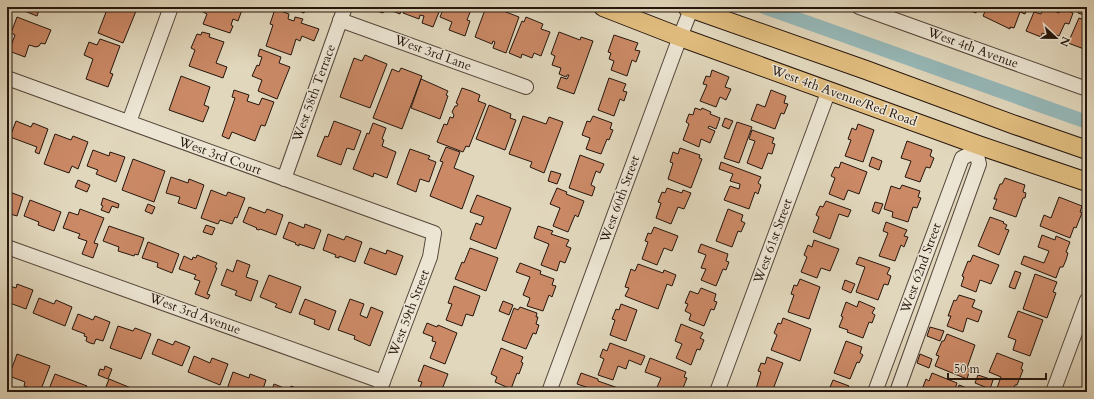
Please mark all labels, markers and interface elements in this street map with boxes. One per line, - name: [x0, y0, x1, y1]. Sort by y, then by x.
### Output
- north arrow: [1036, 18, 1076, 58]
- street label: West 4th Avenue: [924, 23, 1021, 73]
- street label: West 3rd Lane: [391, 30, 474, 75]
- text: N: [1056, 34, 1074, 49]
- street label: West 58th Terrace: [288, 42, 340, 145]
- street label: West 4th Avenue/Red Road: [768, 61, 919, 131]
- street label: West 3rd Court: [175, 132, 264, 179]
- street label: West 60th Street: [596, 153, 644, 246]
- street label: West 61st Street: [749, 196, 797, 287]
- street label: West 62nd Street: [896, 220, 946, 316]
- street label: West 59th Street: [384, 267, 434, 360]
- street label: West 3rd Avenue: [146, 289, 243, 339]
- scale bar: [948, 355, 1046, 381]
- text: 50 m: [954, 361, 981, 377]

